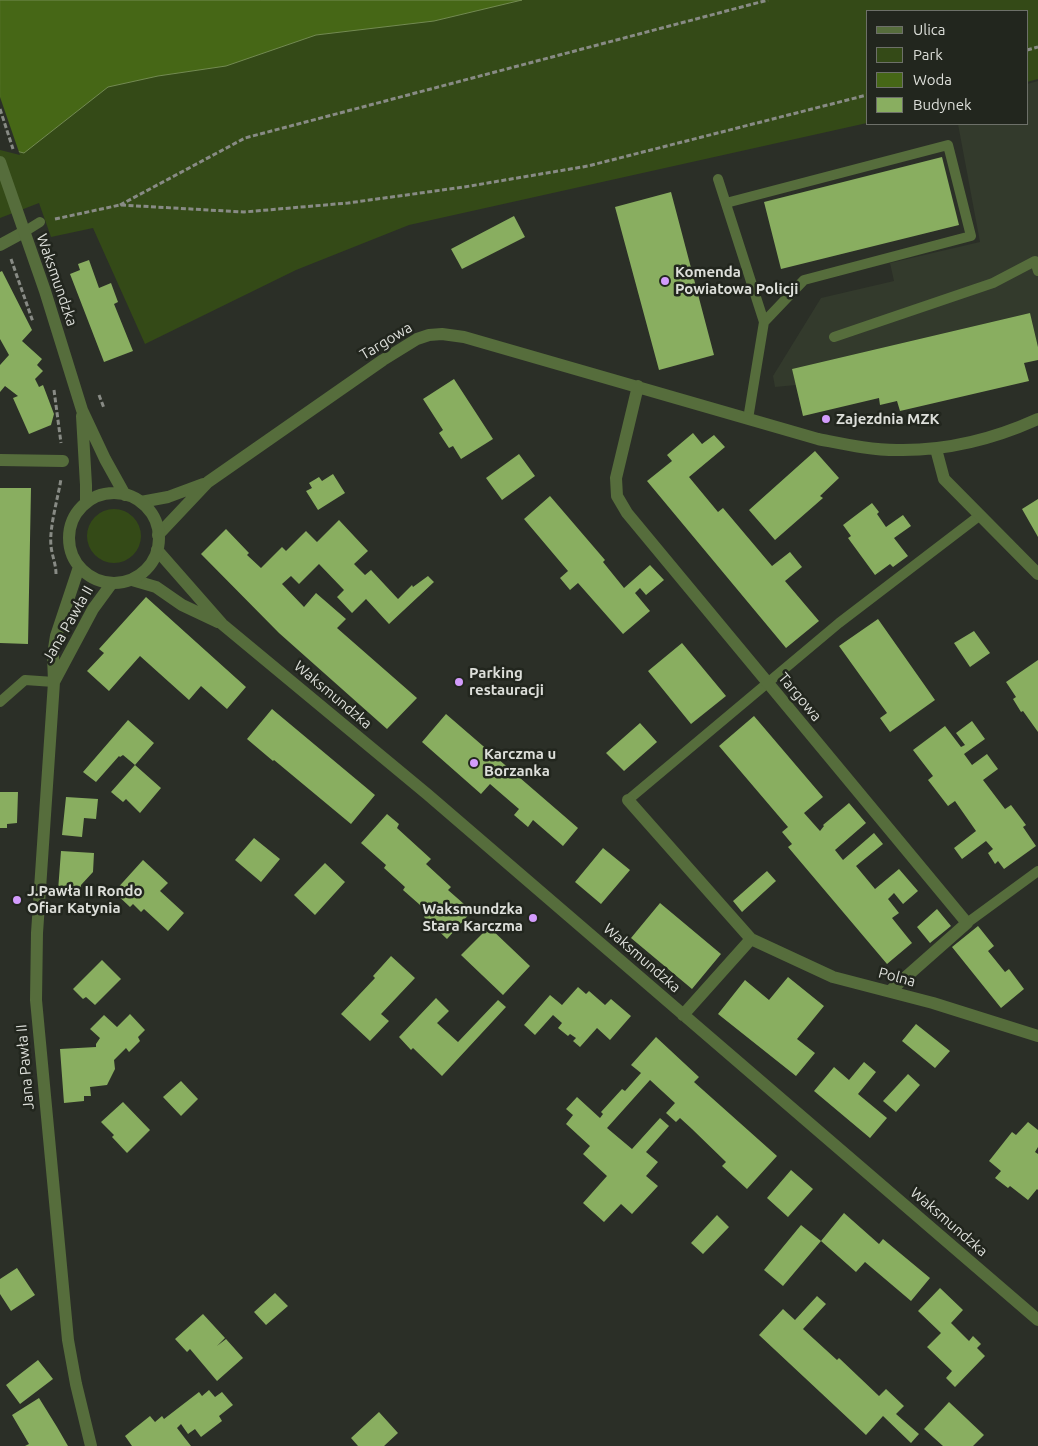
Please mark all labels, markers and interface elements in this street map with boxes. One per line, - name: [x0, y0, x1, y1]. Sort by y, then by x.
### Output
- legend: [866, 10, 1028, 125]
- text: Ulica: [913, 21, 945, 38]
- text: Park: [913, 46, 943, 63]
- text: Woda: [913, 71, 952, 88]
- text: Budynek: [913, 96, 972, 113]
- street label: Waksmundzka: [33, 232, 81, 328]
- place label: Komenda Powiatowa Policji: [675, 263, 798, 298]
- marker: Komenda Powiatowa Policji: [659, 275, 671, 287]
- street label: Targowa: [357, 318, 415, 364]
- place label: Zajezdnia MZK: [836, 410, 939, 428]
- marker: Zajezdnia MZK: [820, 413, 832, 425]
- street label: Jana Pawła II: [39, 582, 97, 666]
- street label: Waksmundzka: [290, 657, 376, 733]
- place label: Parking restauracji: [469, 664, 544, 699]
- street label: Targowa: [775, 669, 825, 725]
- marker: Parking restauracji: [453, 676, 465, 688]
- place label: Karczma u Borzanka: [484, 745, 556, 780]
- marker: Karczma u Borzanka: [468, 757, 480, 769]
- place label: J.Pawła II Rondo Ofiar Katynia: [27, 882, 142, 917]
- marker: J.Pawła II Rondo Ofiar Katynia: [11, 894, 23, 906]
- place label: Waksmundzka Stara Karczma: [422, 900, 523, 935]
- marker: Waksmundzka Stara Karczma: [527, 912, 539, 924]
- street label: Waksmundzka: [600, 920, 684, 996]
- street label: Polna: [876, 963, 918, 991]
- street label: Jana Pawła II: [12, 1023, 38, 1111]
- street label: Waksmundzka: [907, 1184, 991, 1260]

